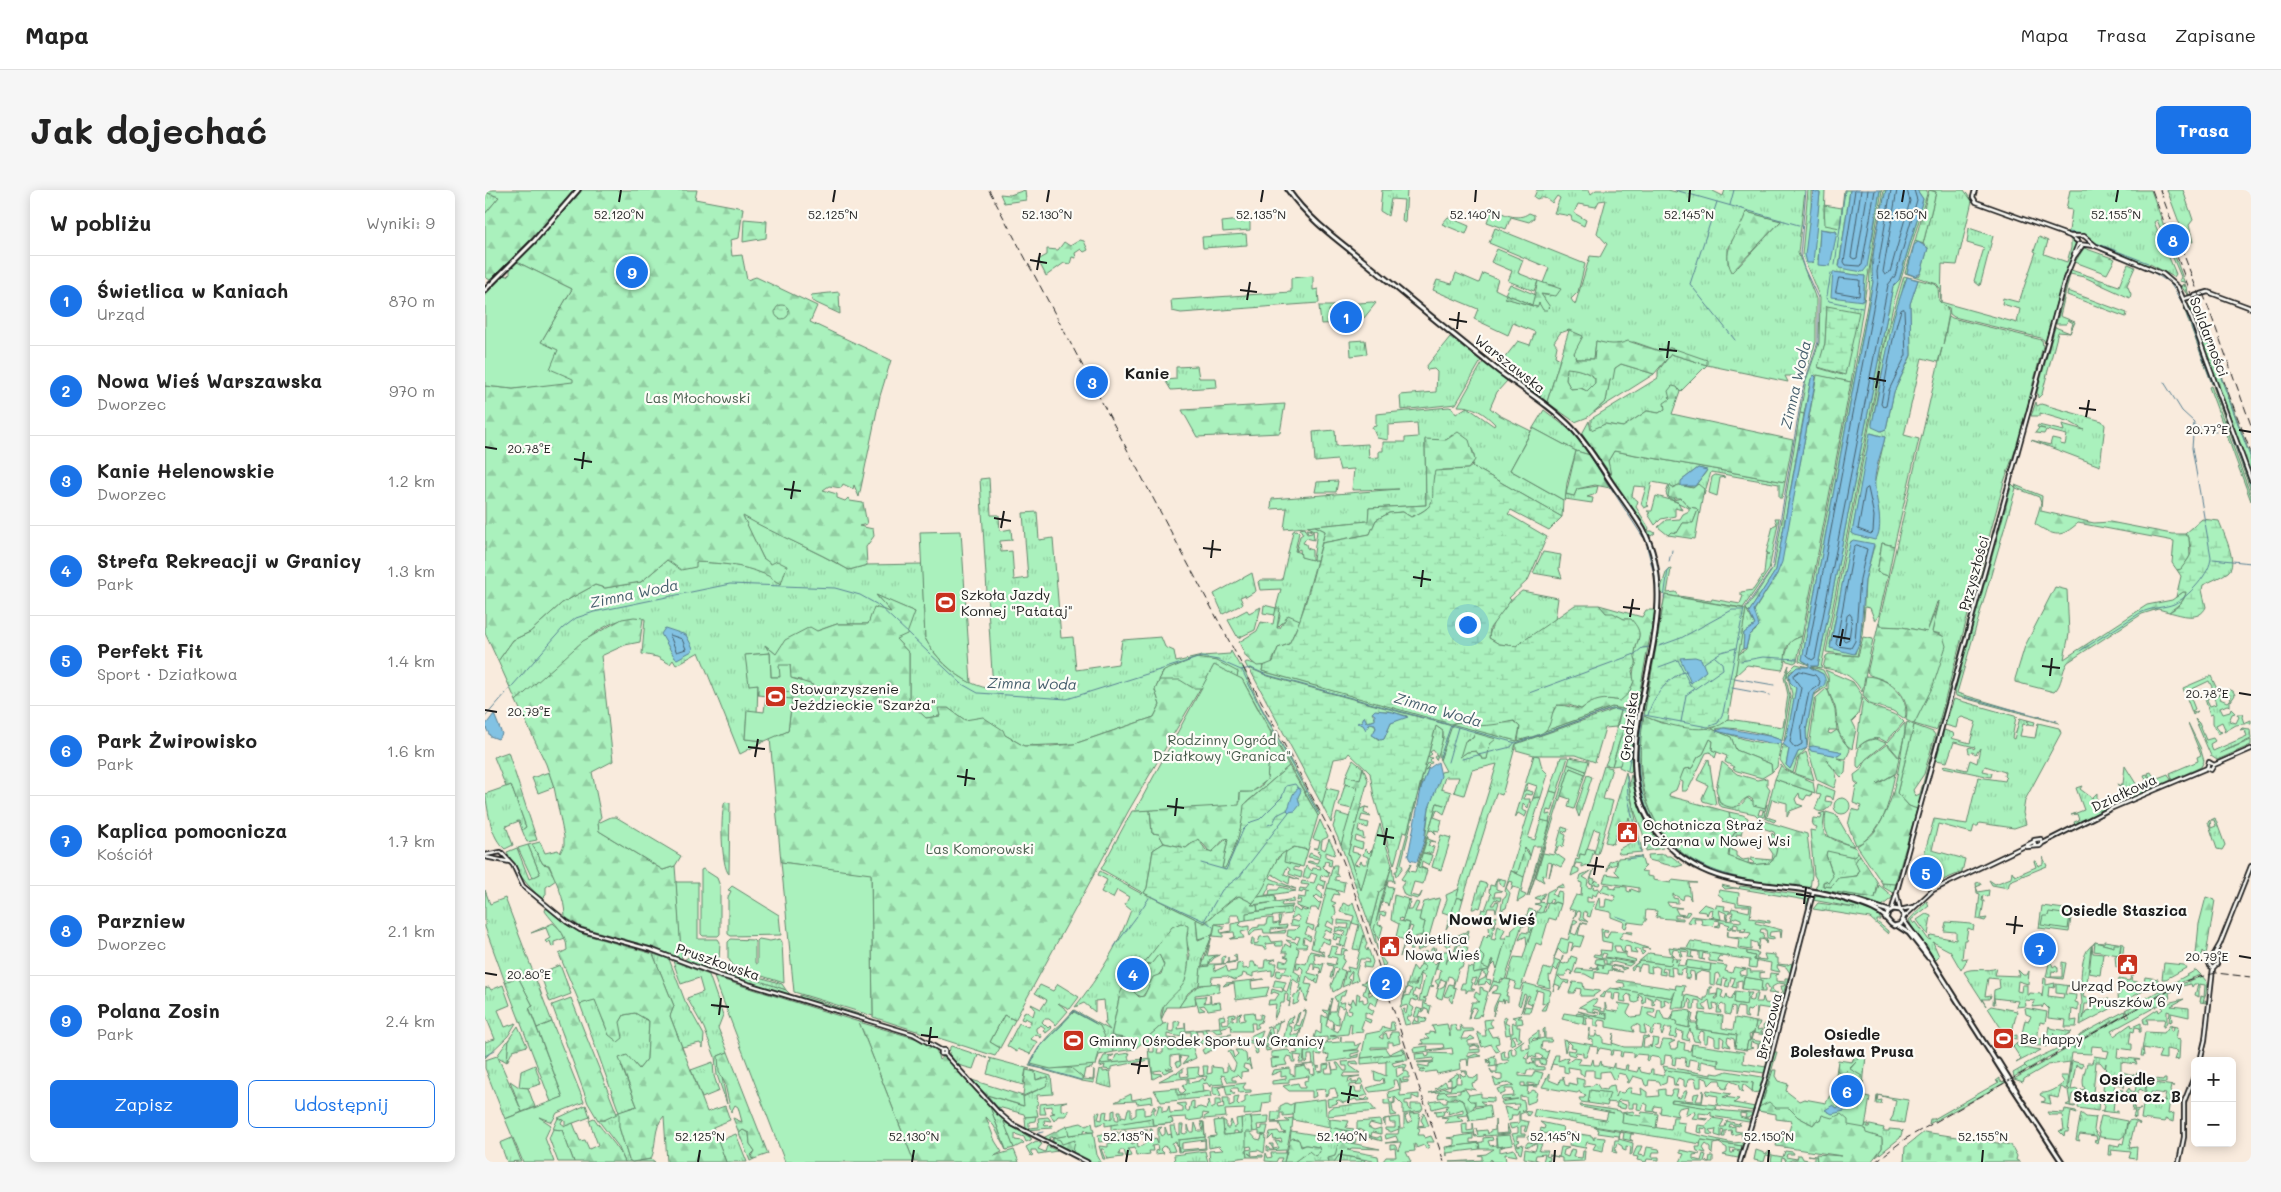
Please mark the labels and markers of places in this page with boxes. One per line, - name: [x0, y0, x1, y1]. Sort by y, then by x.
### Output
- pin: 8: [2157, 221, 2189, 259]
- pin: 9: [616, 253, 648, 291]
- pin: 1: [1330, 298, 1362, 336]
- pin: 3: [1076, 363, 1108, 401]
- place label: Szkoła Jazdy Konnej "Patataj": [961, 585, 1073, 620]
- sports icon: Szkoła Jazdy Konnej "Patataj": [933, 591, 957, 615]
- place label: Stowarzyszenie Jeździeckie "Szarża": [791, 679, 936, 714]
- sports icon: Stowarzyszenie Jeździeckie "Szarża": [763, 685, 787, 709]
- place label: Ochotnicza Straż Pożarna w Nowej Wsi: [1643, 815, 1790, 850]
- public building icon: Ochotnicza Straż Pożarna w Nowej Wsi: [1615, 821, 1639, 845]
- pin: 5: [1910, 854, 1942, 892]
- place label: Świetlica Nowa Wieś: [1405, 929, 1480, 964]
- pin: 7: [2024, 930, 2056, 968]
- public building icon: Świetlica Nowa Wieś: [1377, 935, 1401, 959]
- public building icon: Urząd Pocztowy Pruszków 6: [2115, 952, 2139, 976]
- pin: 4: [1117, 955, 1149, 993]
- pin: 2: [1370, 964, 1402, 1002]
- place label: Urząd Pocztowy Pruszków 6: [2071, 976, 2183, 1011]
- sports icon: Be happy: [1992, 1027, 2016, 1051]
- sports icon: Gminny Ośrodek Sportu w Granicy: [1061, 1029, 1085, 1053]
- place label: Be happy: [2020, 1029, 2083, 1048]
- place label: Gminny Ośrodek Sportu w Granicy: [1089, 1031, 1324, 1050]
- pin: 6: [1831, 1072, 1863, 1110]

